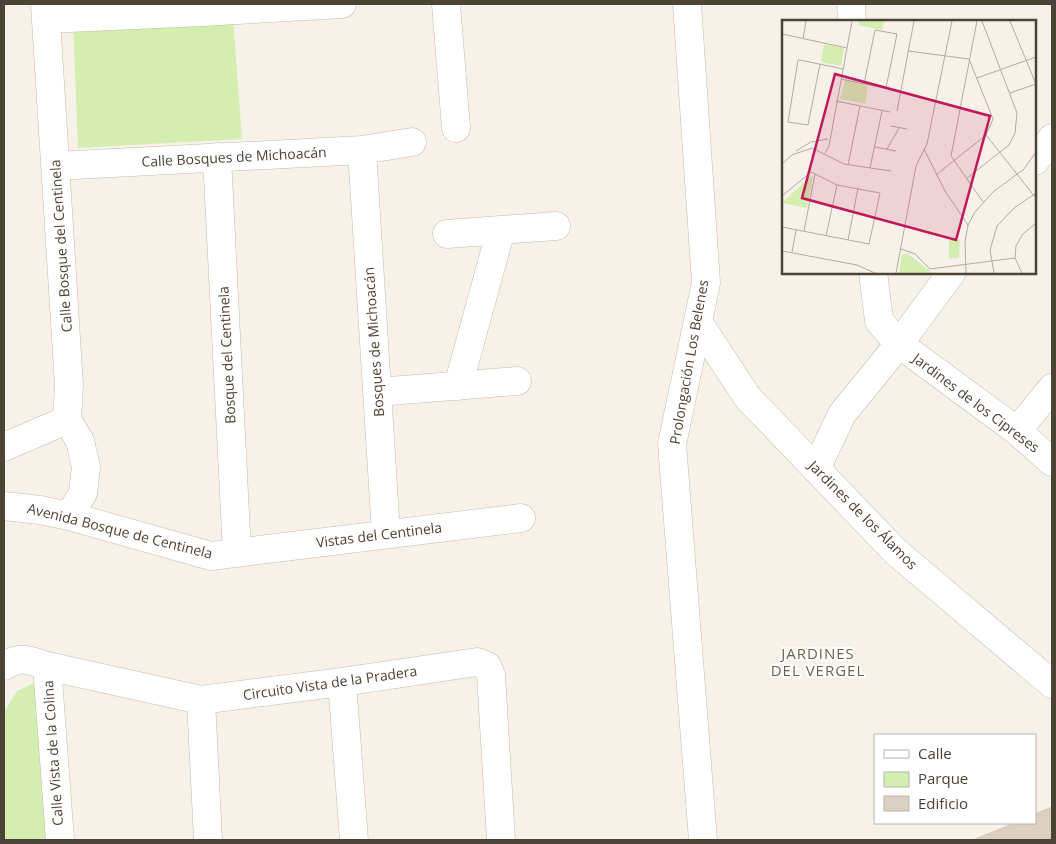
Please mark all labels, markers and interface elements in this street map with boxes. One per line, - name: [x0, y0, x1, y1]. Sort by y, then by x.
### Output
- inset map: [782, 20, 1036, 274]
- street label: Calle Bosques de Michoacán: [141, 142, 327, 171]
- street label: Calle Bosque del Centinela: [45, 159, 76, 333]
- street label: Bosques de Michoacán: [359, 266, 388, 418]
- street label: Prolongación Los Belenes: [665, 278, 712, 446]
- street label: Bosque del Centinela: [213, 286, 240, 424]
- street label: Jardines de los Cipreses: [907, 347, 1044, 457]
- street label: Jardines de los Álamos: [803, 455, 922, 573]
- street label: Avenida Bosque de Centinela: [26, 498, 215, 563]
- street label: Vistas del Centinela: [315, 517, 443, 552]
- district label: JARDINES DEL VERGEL: [771, 643, 865, 680]
- street label: Circuito Vista de la Pradera: [242, 661, 418, 704]
- street label: Calle Vista de la Colina: [38, 680, 67, 826]
- legend: [874, 734, 1036, 824]
- text: Calle: [918, 743, 952, 763]
- text: Parque: [918, 768, 968, 788]
- text: Edificio: [918, 793, 968, 813]

